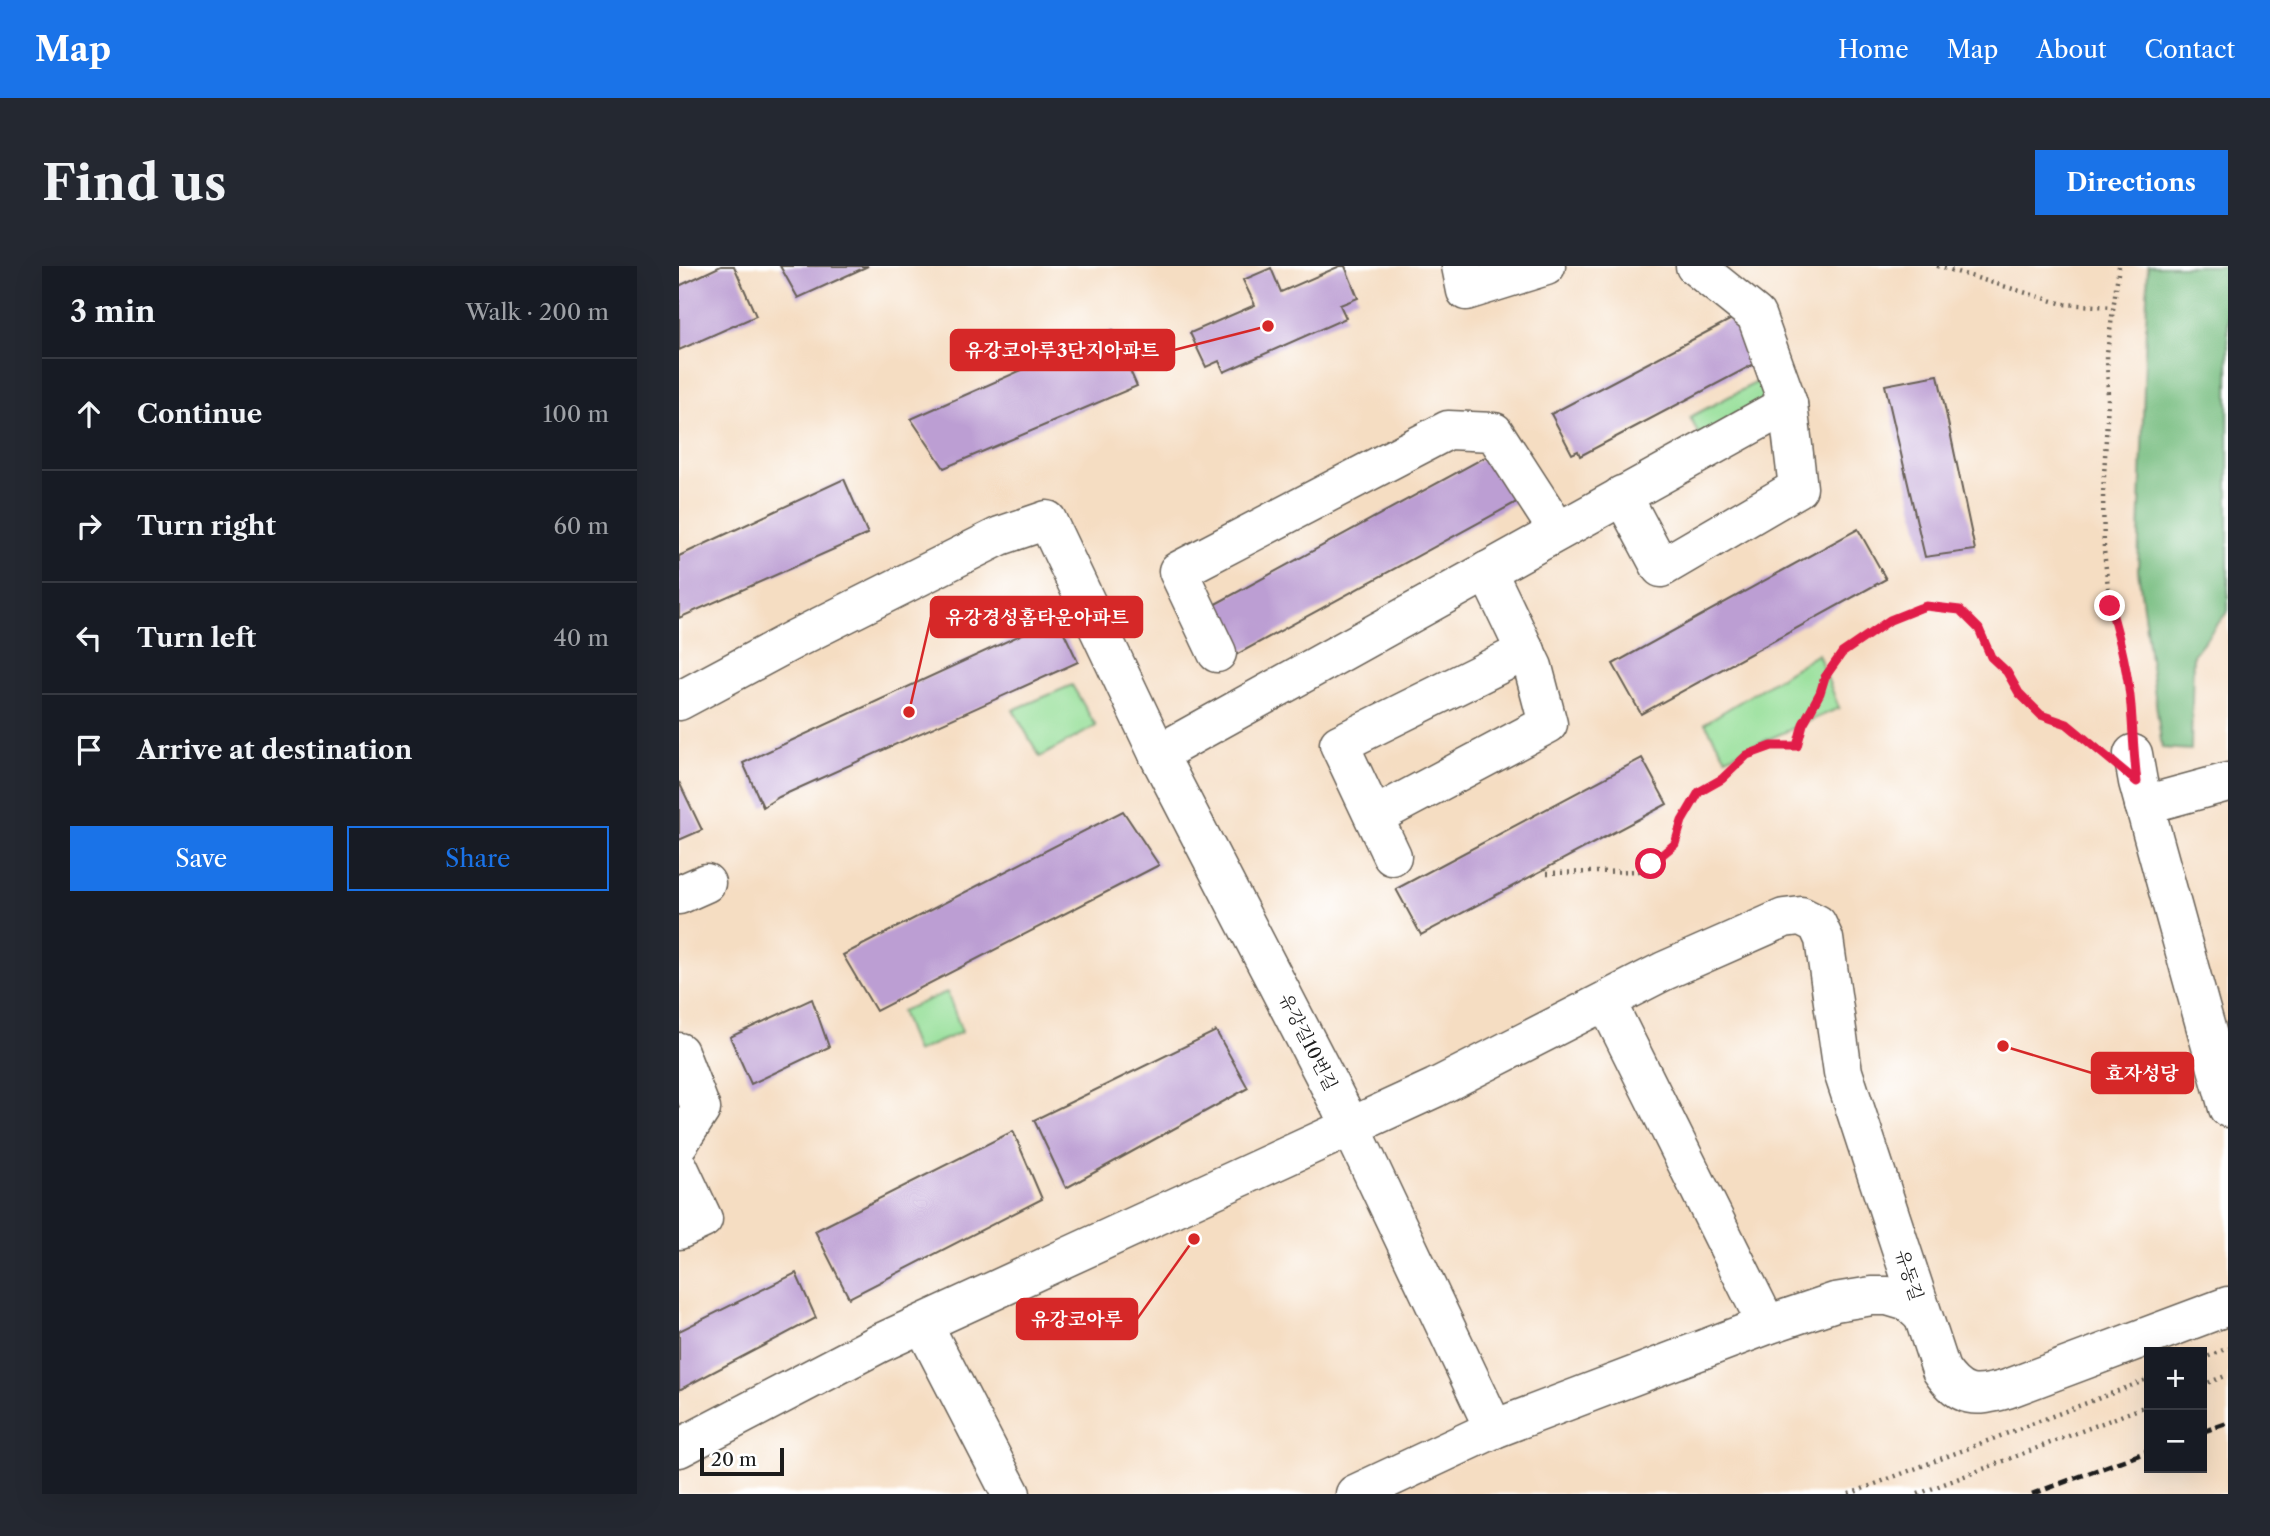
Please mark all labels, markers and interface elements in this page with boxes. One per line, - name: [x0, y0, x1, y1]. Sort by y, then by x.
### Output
- text: Map: [35, 29, 111, 70]
- text: Home: [1838, 35, 1909, 64]
- text: Map: [1947, 35, 1998, 64]
- text: About: [2036, 35, 2107, 64]
- text: Contact: [2145, 35, 2235, 64]
- button: Directions: [2035, 150, 2228, 215]
- text: Find us: [42, 152, 226, 213]
- text: 3 min: [70, 293, 156, 330]
- text: Walk · 200 m: [465, 298, 609, 326]
- callout: 유강코아루3단지아파트: [951, 330, 1174, 370]
- text: 유강코아루3단지아파트: [965, 339, 1160, 362]
- icon: ahead: [70, 395, 108, 433]
- text: Continue: [137, 398, 262, 430]
- text: 100 m: [543, 400, 609, 428]
- icon: right: [70, 507, 108, 545]
- text: Turn right: [137, 510, 276, 542]
- text: 60 m: [553, 512, 609, 540]
- route end: [2094, 590, 2125, 621]
- callout: 유강경성홈타운아파트: [931, 597, 1142, 637]
- text: 유강경성홈타운아파트: [945, 606, 1129, 629]
- icon: left: [70, 619, 108, 657]
- text: Turn left: [137, 622, 256, 654]
- text: 40 m: [554, 624, 609, 652]
- icon: arrive: [70, 731, 108, 769]
- text: Arrive at destination: [137, 734, 412, 766]
- button: Save: [70, 826, 333, 891]
- button: Share: [347, 826, 609, 891]
- route start: [1635, 848, 1666, 879]
- street label: 유강길10번길: [1274, 990, 1342, 1094]
- callout: 효자성당: [2092, 1053, 2193, 1093]
- text: 효자성당: [2105, 1062, 2179, 1085]
- street label: 유동길: [1890, 1247, 1928, 1303]
- callout: 유강코아루: [1017, 1299, 1137, 1339]
- text: 유강코아루: [1031, 1308, 1123, 1331]
- map controls: [2144, 1347, 2207, 1473]
- button: +: [2144, 1347, 2207, 1410]
- button: −: [2144, 1410, 2207, 1473]
- scale bar: [700, 1445, 784, 1477]
- text: 20 m: [711, 1448, 757, 1471]

